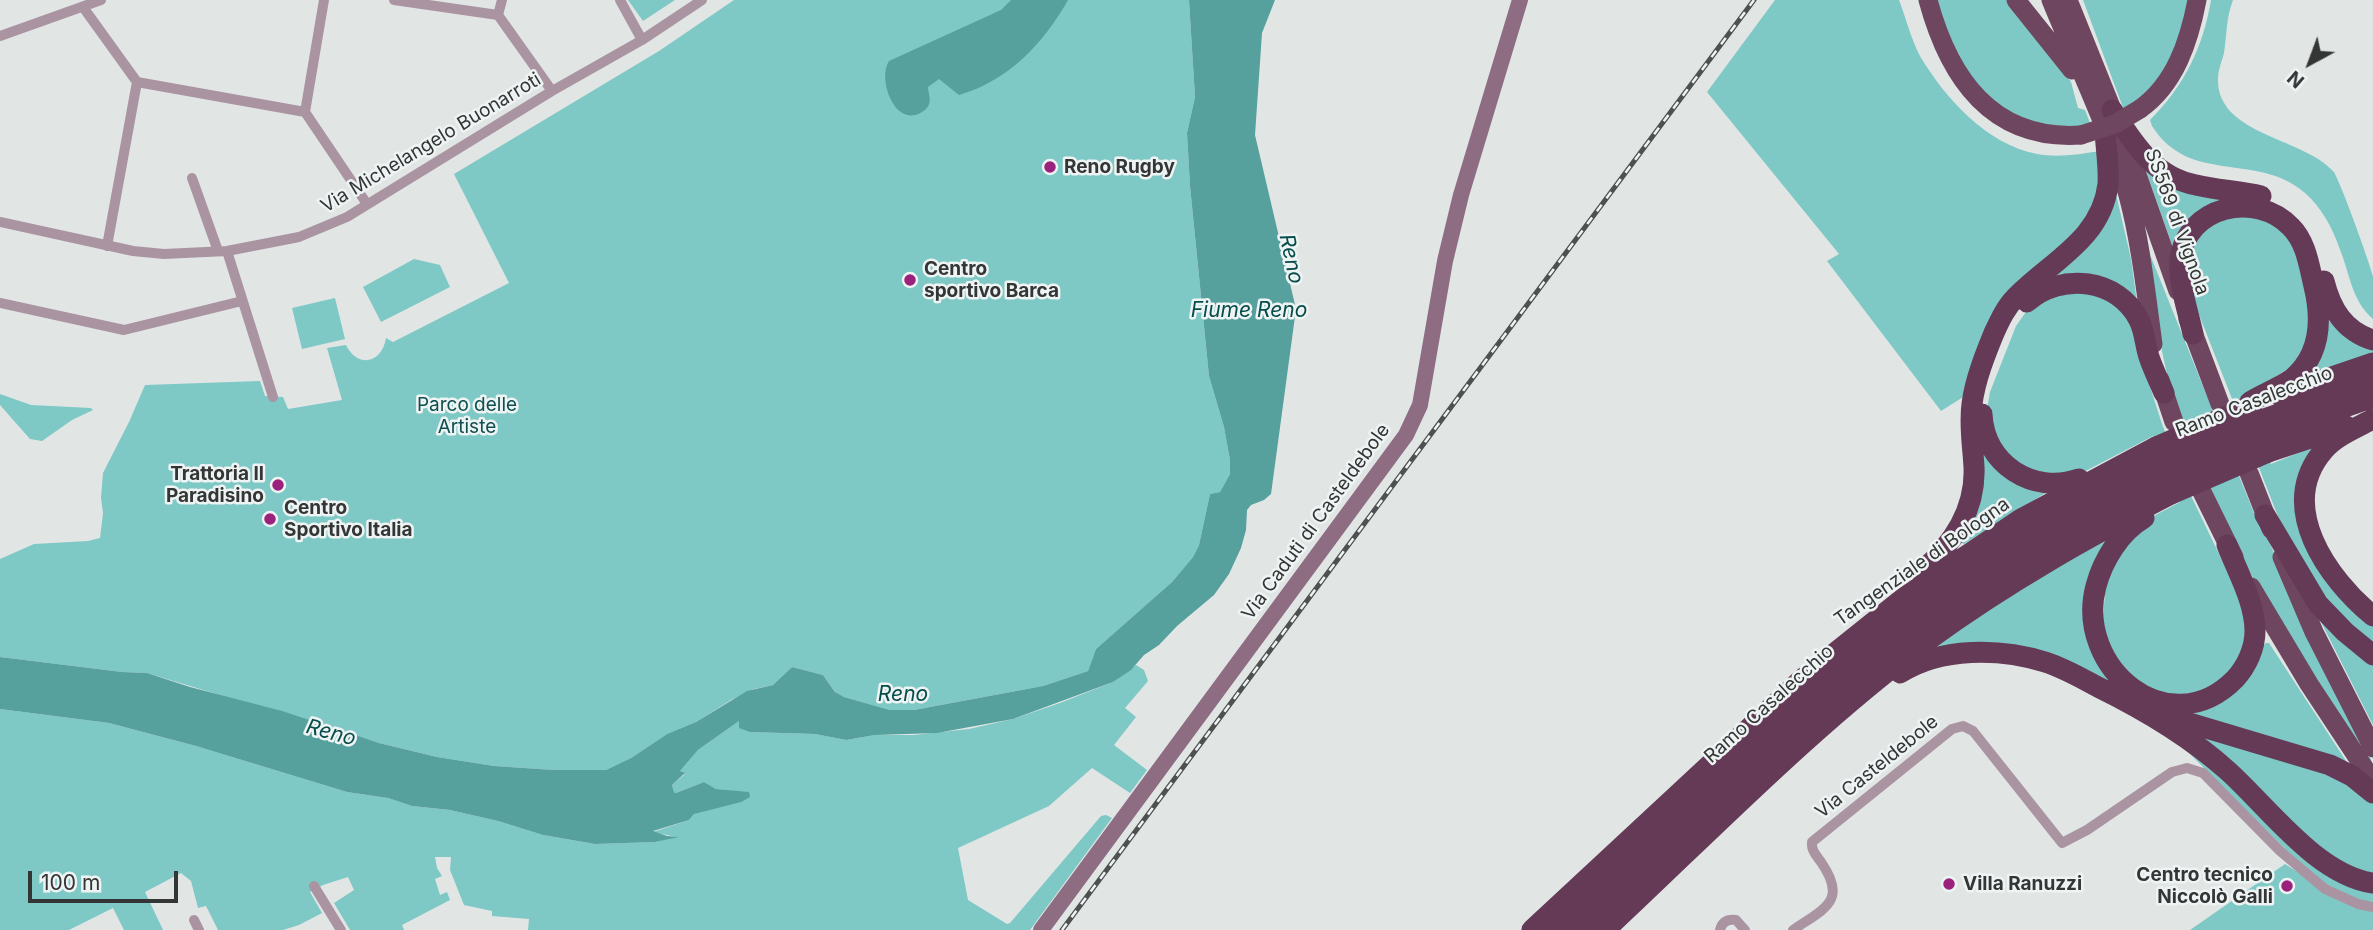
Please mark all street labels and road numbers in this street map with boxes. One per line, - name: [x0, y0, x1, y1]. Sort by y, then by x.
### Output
- street label: Via Michelangelo Buonarroti: [317, 68, 545, 218]
- street label: SS569 di Vignola: [2140, 146, 2214, 298]
- street label: Ramo Casalecchio: [2172, 362, 2336, 442]
- street label: Via Caduti di Casteldebole: [1237, 420, 1395, 624]
- street label: Tangenziale di Bologna: [1830, 493, 2014, 631]
- street label: Ramo Casalecchio: [1700, 640, 1838, 768]
- street label: Via Casteldebole: [1811, 710, 1943, 824]

